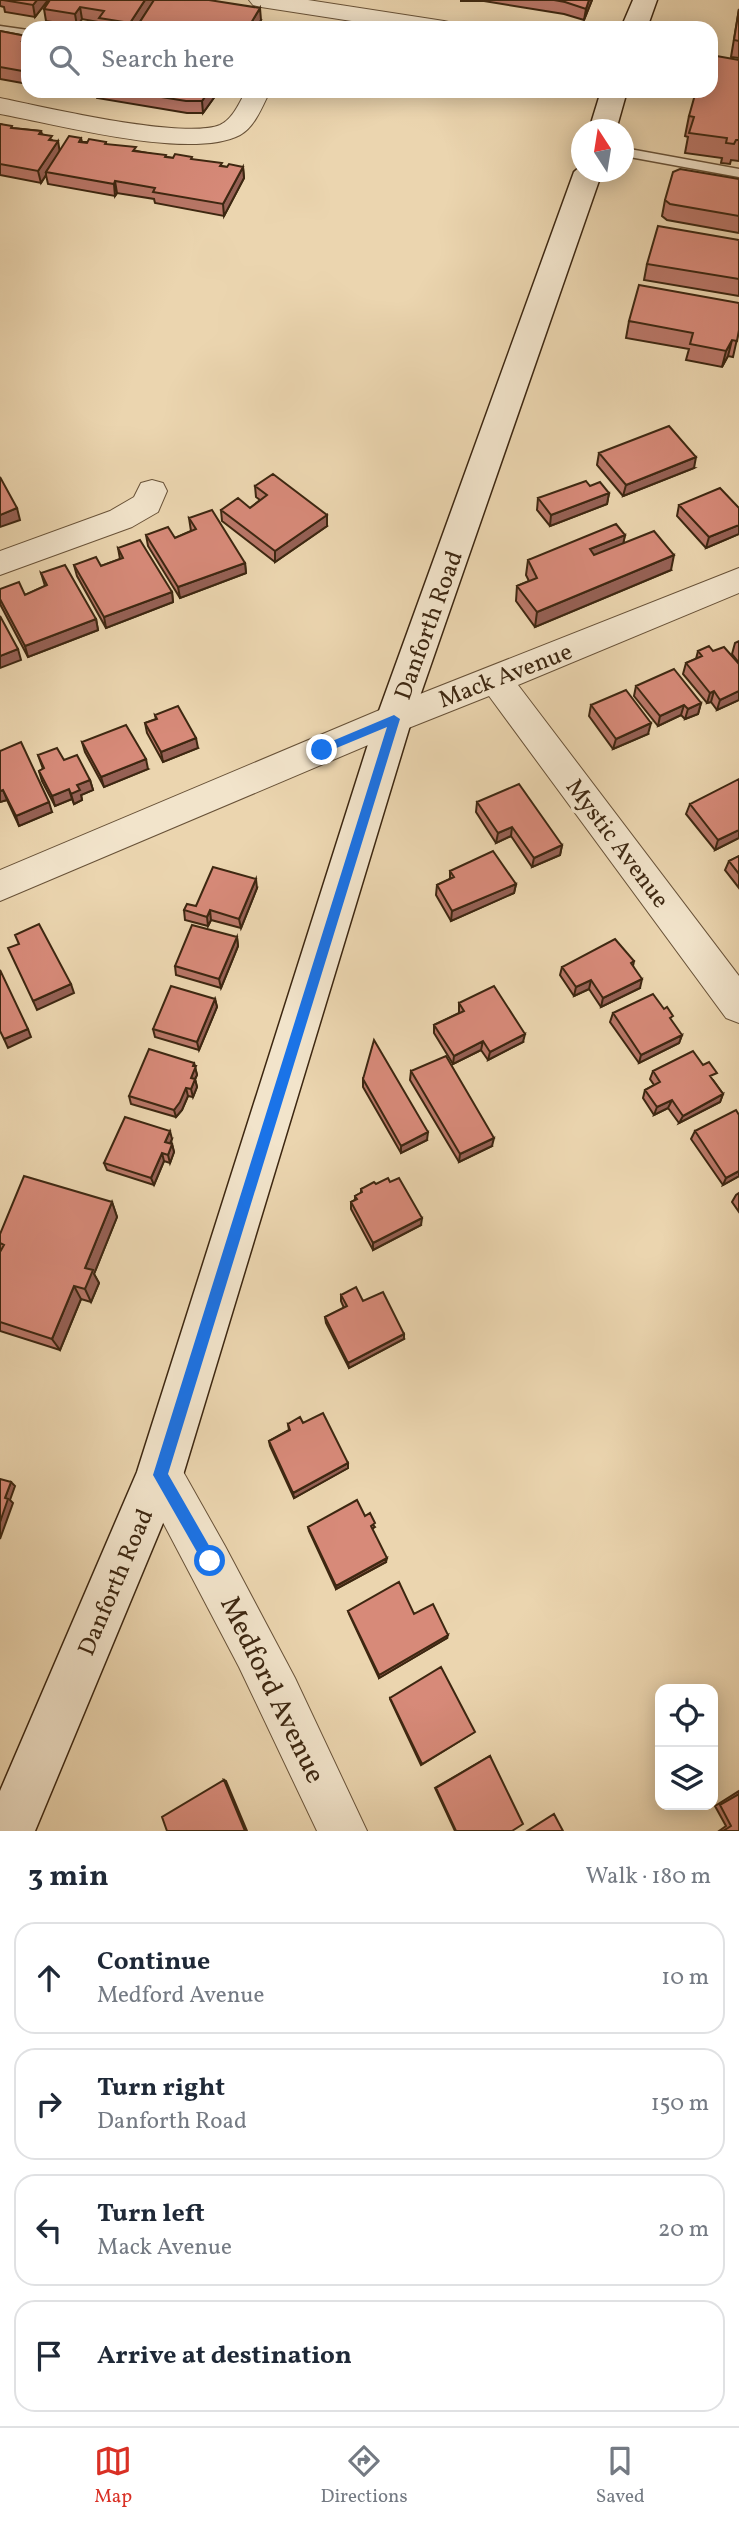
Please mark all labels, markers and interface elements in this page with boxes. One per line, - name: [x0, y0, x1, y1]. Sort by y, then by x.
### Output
- search box: [21, 21, 718, 98]
- icon: search: [45, 41, 83, 79]
- text: Search here: [101, 42, 234, 78]
- north arrow: [571, 119, 634, 182]
- street label: Danforth Road: [387, 546, 473, 705]
- street label: Mack Avenue: [434, 636, 578, 718]
- route end: [306, 734, 337, 765]
- street label: Mystic Avenue: [556, 772, 676, 916]
- street label: Danforth Road: [71, 1504, 163, 1661]
- route start: [194, 1545, 225, 1576]
- street label: Medford Avenue: [210, 1590, 334, 1790]
- map controls: [655, 1684, 718, 1810]
- button: locate: [655, 1684, 718, 1747]
- button: layers: [655, 1747, 718, 1810]
- text: 3 min: [28, 1856, 109, 1898]
- text: Walk · 180 m: [586, 1861, 711, 1893]
- text: Continue: [97, 1944, 210, 1980]
- icon: ahead: [30, 1959, 68, 1997]
- text: 10 m: [661, 1962, 709, 1994]
- text: Medford Avenue: [97, 1980, 264, 2012]
- text: Turn right: [97, 2070, 225, 2106]
- icon: right: [30, 2085, 68, 2123]
- text: 150 m: [651, 2088, 709, 2120]
- text: Danforth Road: [97, 2106, 247, 2138]
- text: Turn left: [97, 2196, 205, 2232]
- icon: left: [30, 2211, 68, 2249]
- text: 20 m: [658, 2214, 709, 2246]
- text: Mack Avenue: [97, 2232, 232, 2264]
- icon: arrive: [30, 2337, 68, 2375]
- text: Arrive at destination: [97, 2338, 352, 2374]
- tab: Map: [94, 2442, 132, 2510]
- tab: Directions: [321, 2442, 408, 2510]
- tab: Saved: [596, 2442, 645, 2510]

